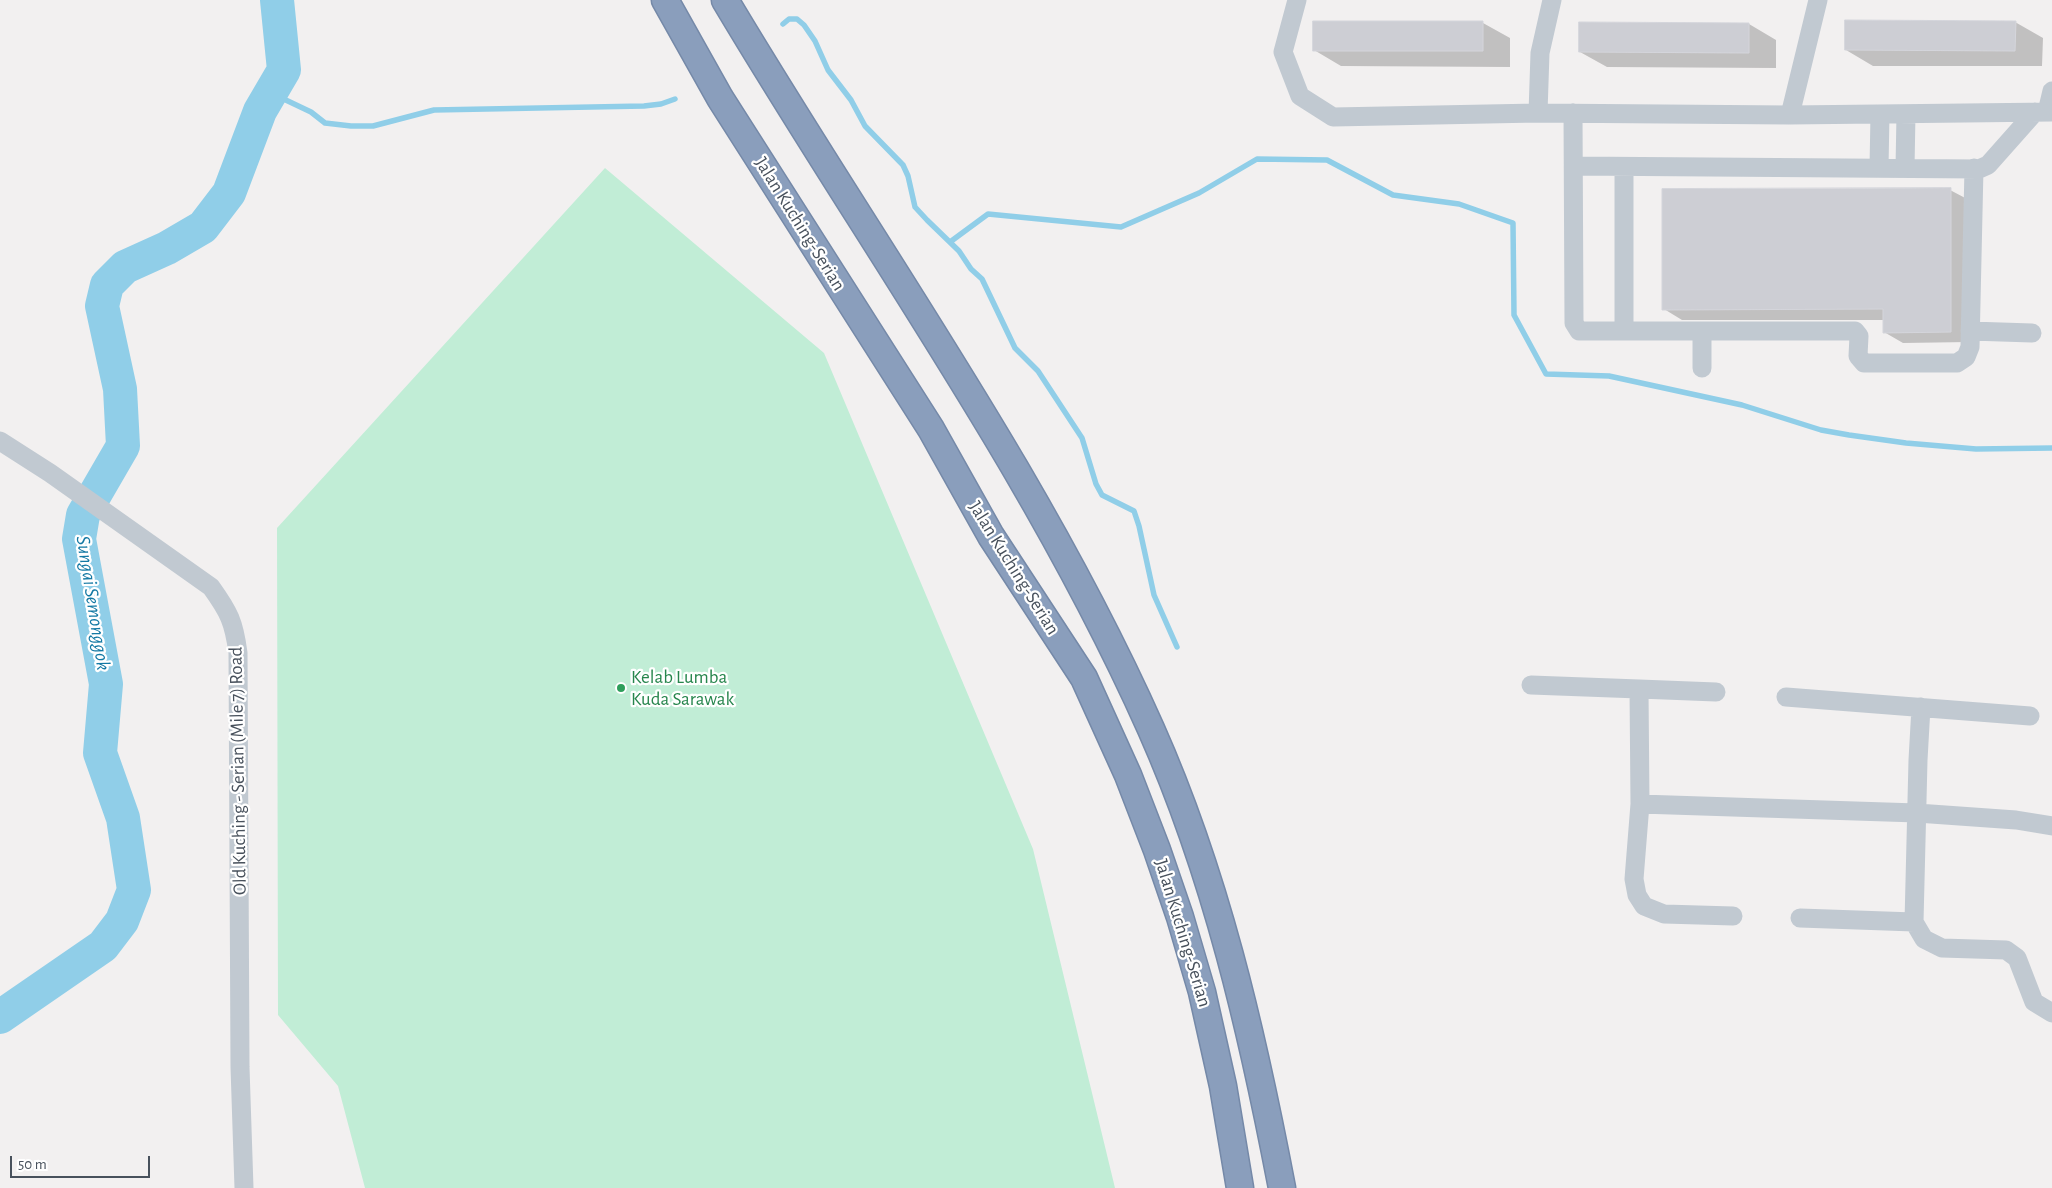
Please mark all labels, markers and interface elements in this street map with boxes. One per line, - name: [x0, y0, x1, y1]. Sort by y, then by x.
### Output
- street label: Jalan Kuching-Serian: [750, 153, 850, 295]
- street label: Jalan Kuching-Serian: [964, 497, 1064, 639]
- water label: Sungai Semonggok: [71, 534, 115, 672]
- street label: Old Kuching - Serian (Mile 7) Road: [224, 647, 252, 895]
- place label: Kelab Lumba Kuda Sarawak: [631, 666, 734, 710]
- marker: Kelab Lumba Kuda Sarawak: [615, 682, 627, 694]
- street label: Jalan Kuching-Serian: [1150, 856, 1216, 1010]
- scale bar: [12, 1146, 152, 1178]
- text: 50 m: [18, 1157, 47, 1172]

